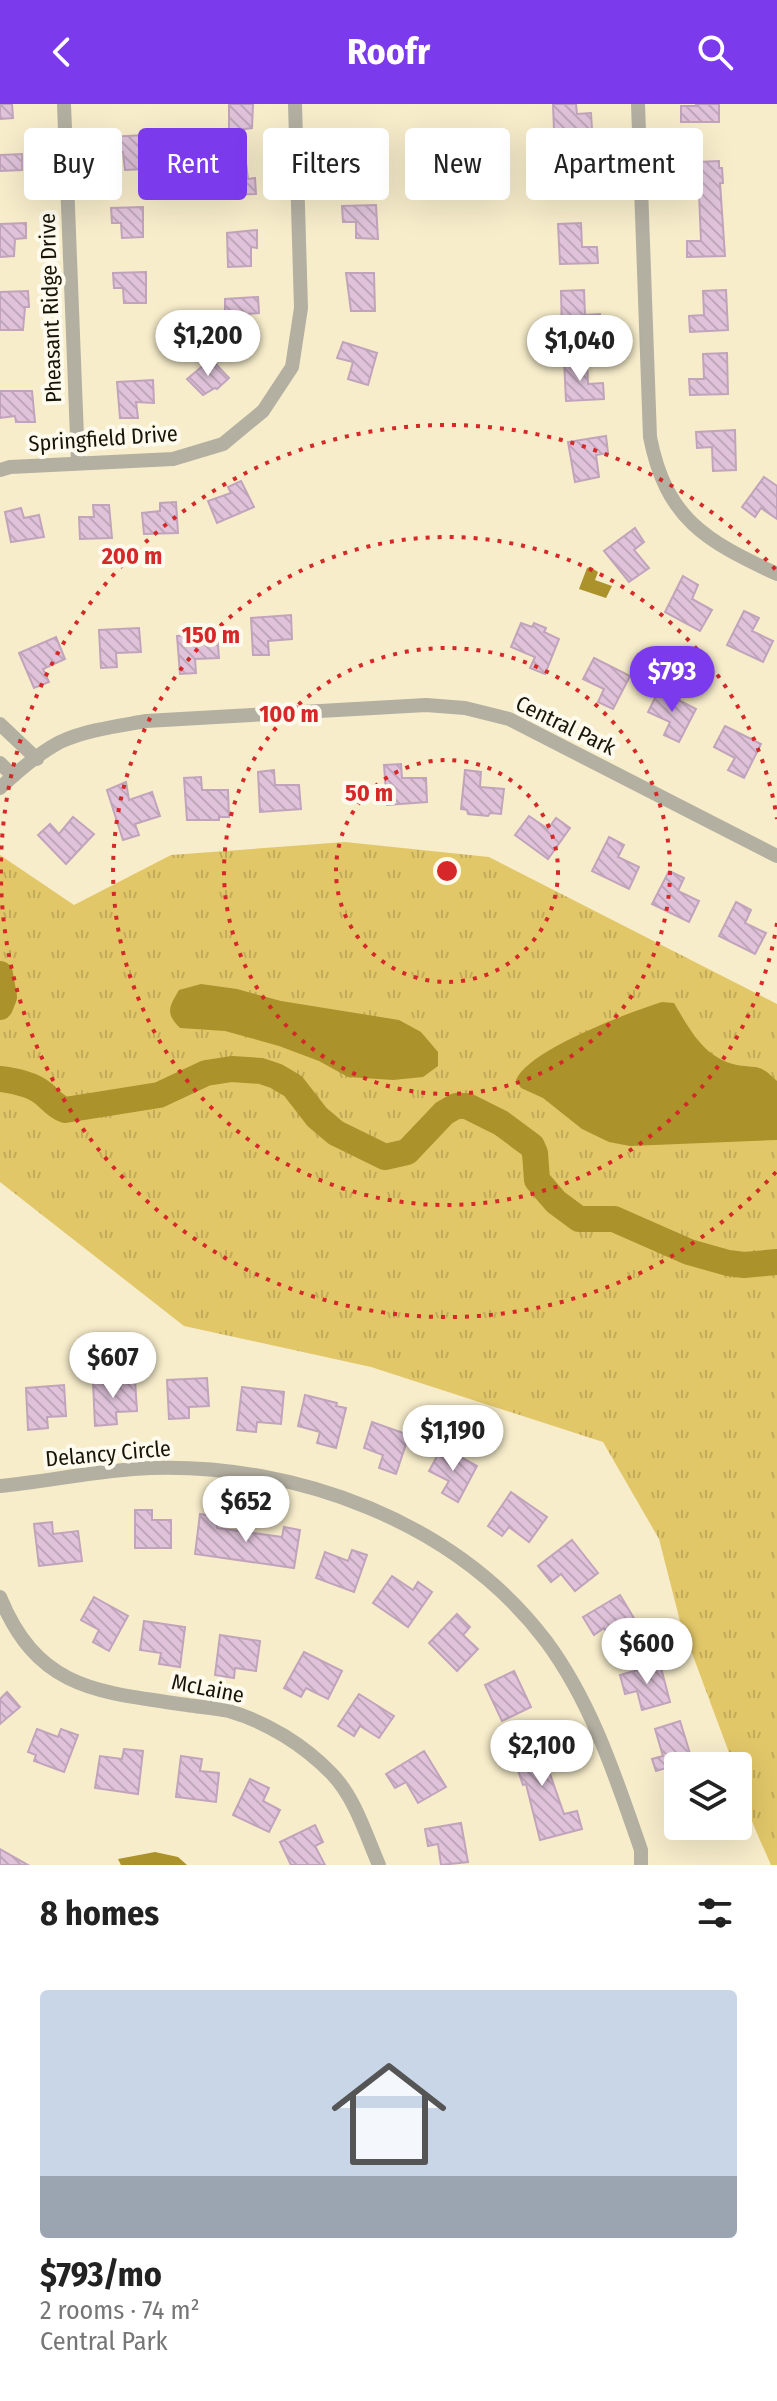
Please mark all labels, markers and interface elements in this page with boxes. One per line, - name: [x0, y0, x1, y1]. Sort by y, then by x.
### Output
- icon: back: [40, 30, 84, 74]
- text: Roofr: [347, 30, 430, 74]
- icon: search: [693, 30, 737, 74]
- chip: Buy: [24, 128, 122, 200]
- chip: Rent: [138, 128, 247, 200]
- chip: Filters: [263, 128, 389, 200]
- chip: New: [405, 128, 510, 200]
- chip: Apartment: [526, 128, 703, 200]
- street label: Pheasant Ridge Drive: [34, 213, 67, 403]
- pin: $1,200: [143, 310, 273, 378]
- pin: $1,040: [515, 315, 645, 383]
- text: $1,200: [173, 320, 243, 351]
- text: $1,040: [545, 325, 615, 356]
- street label: Springfield Drive: [28, 420, 178, 457]
- text: 200 m: [101, 542, 162, 570]
- text: 150 m: [182, 621, 240, 649]
- pin: $793: [625, 646, 719, 714]
- text: $793: [648, 656, 696, 687]
- street label: Central Park: [511, 690, 621, 762]
- text: 100 m: [259, 700, 319, 728]
- text: 50 m: [345, 779, 393, 807]
- centre of rings: [433, 857, 461, 885]
- pin: $607: [66, 1332, 160, 1400]
- text: $607: [87, 1342, 139, 1373]
- pin: $1,190: [388, 1405, 518, 1473]
- text: $1,190: [421, 1415, 485, 1446]
- street label: Delancy Circle: [44, 1435, 172, 1472]
- pin: $652: [199, 1476, 293, 1544]
- text: $652: [221, 1486, 271, 1517]
- pin: $600: [600, 1618, 694, 1686]
- text: $600: [620, 1628, 674, 1659]
- street label: McLaine: [169, 1668, 247, 1709]
- pin: $2,100: [477, 1720, 607, 1788]
- text: $2,100: [508, 1730, 576, 1761]
- map controls: [664, 1752, 752, 1840]
- button: layers: [664, 1752, 752, 1840]
- icon: filters: [693, 1891, 737, 1935]
- text: 8 homes: [40, 1893, 159, 1934]
- icon: home: [317, 2042, 461, 2186]
- text: $793/mo: [40, 2254, 162, 2295]
- text: 2 rooms · 74 m²: [40, 2295, 200, 2326]
- text: Central Park: [40, 2326, 168, 2357]

